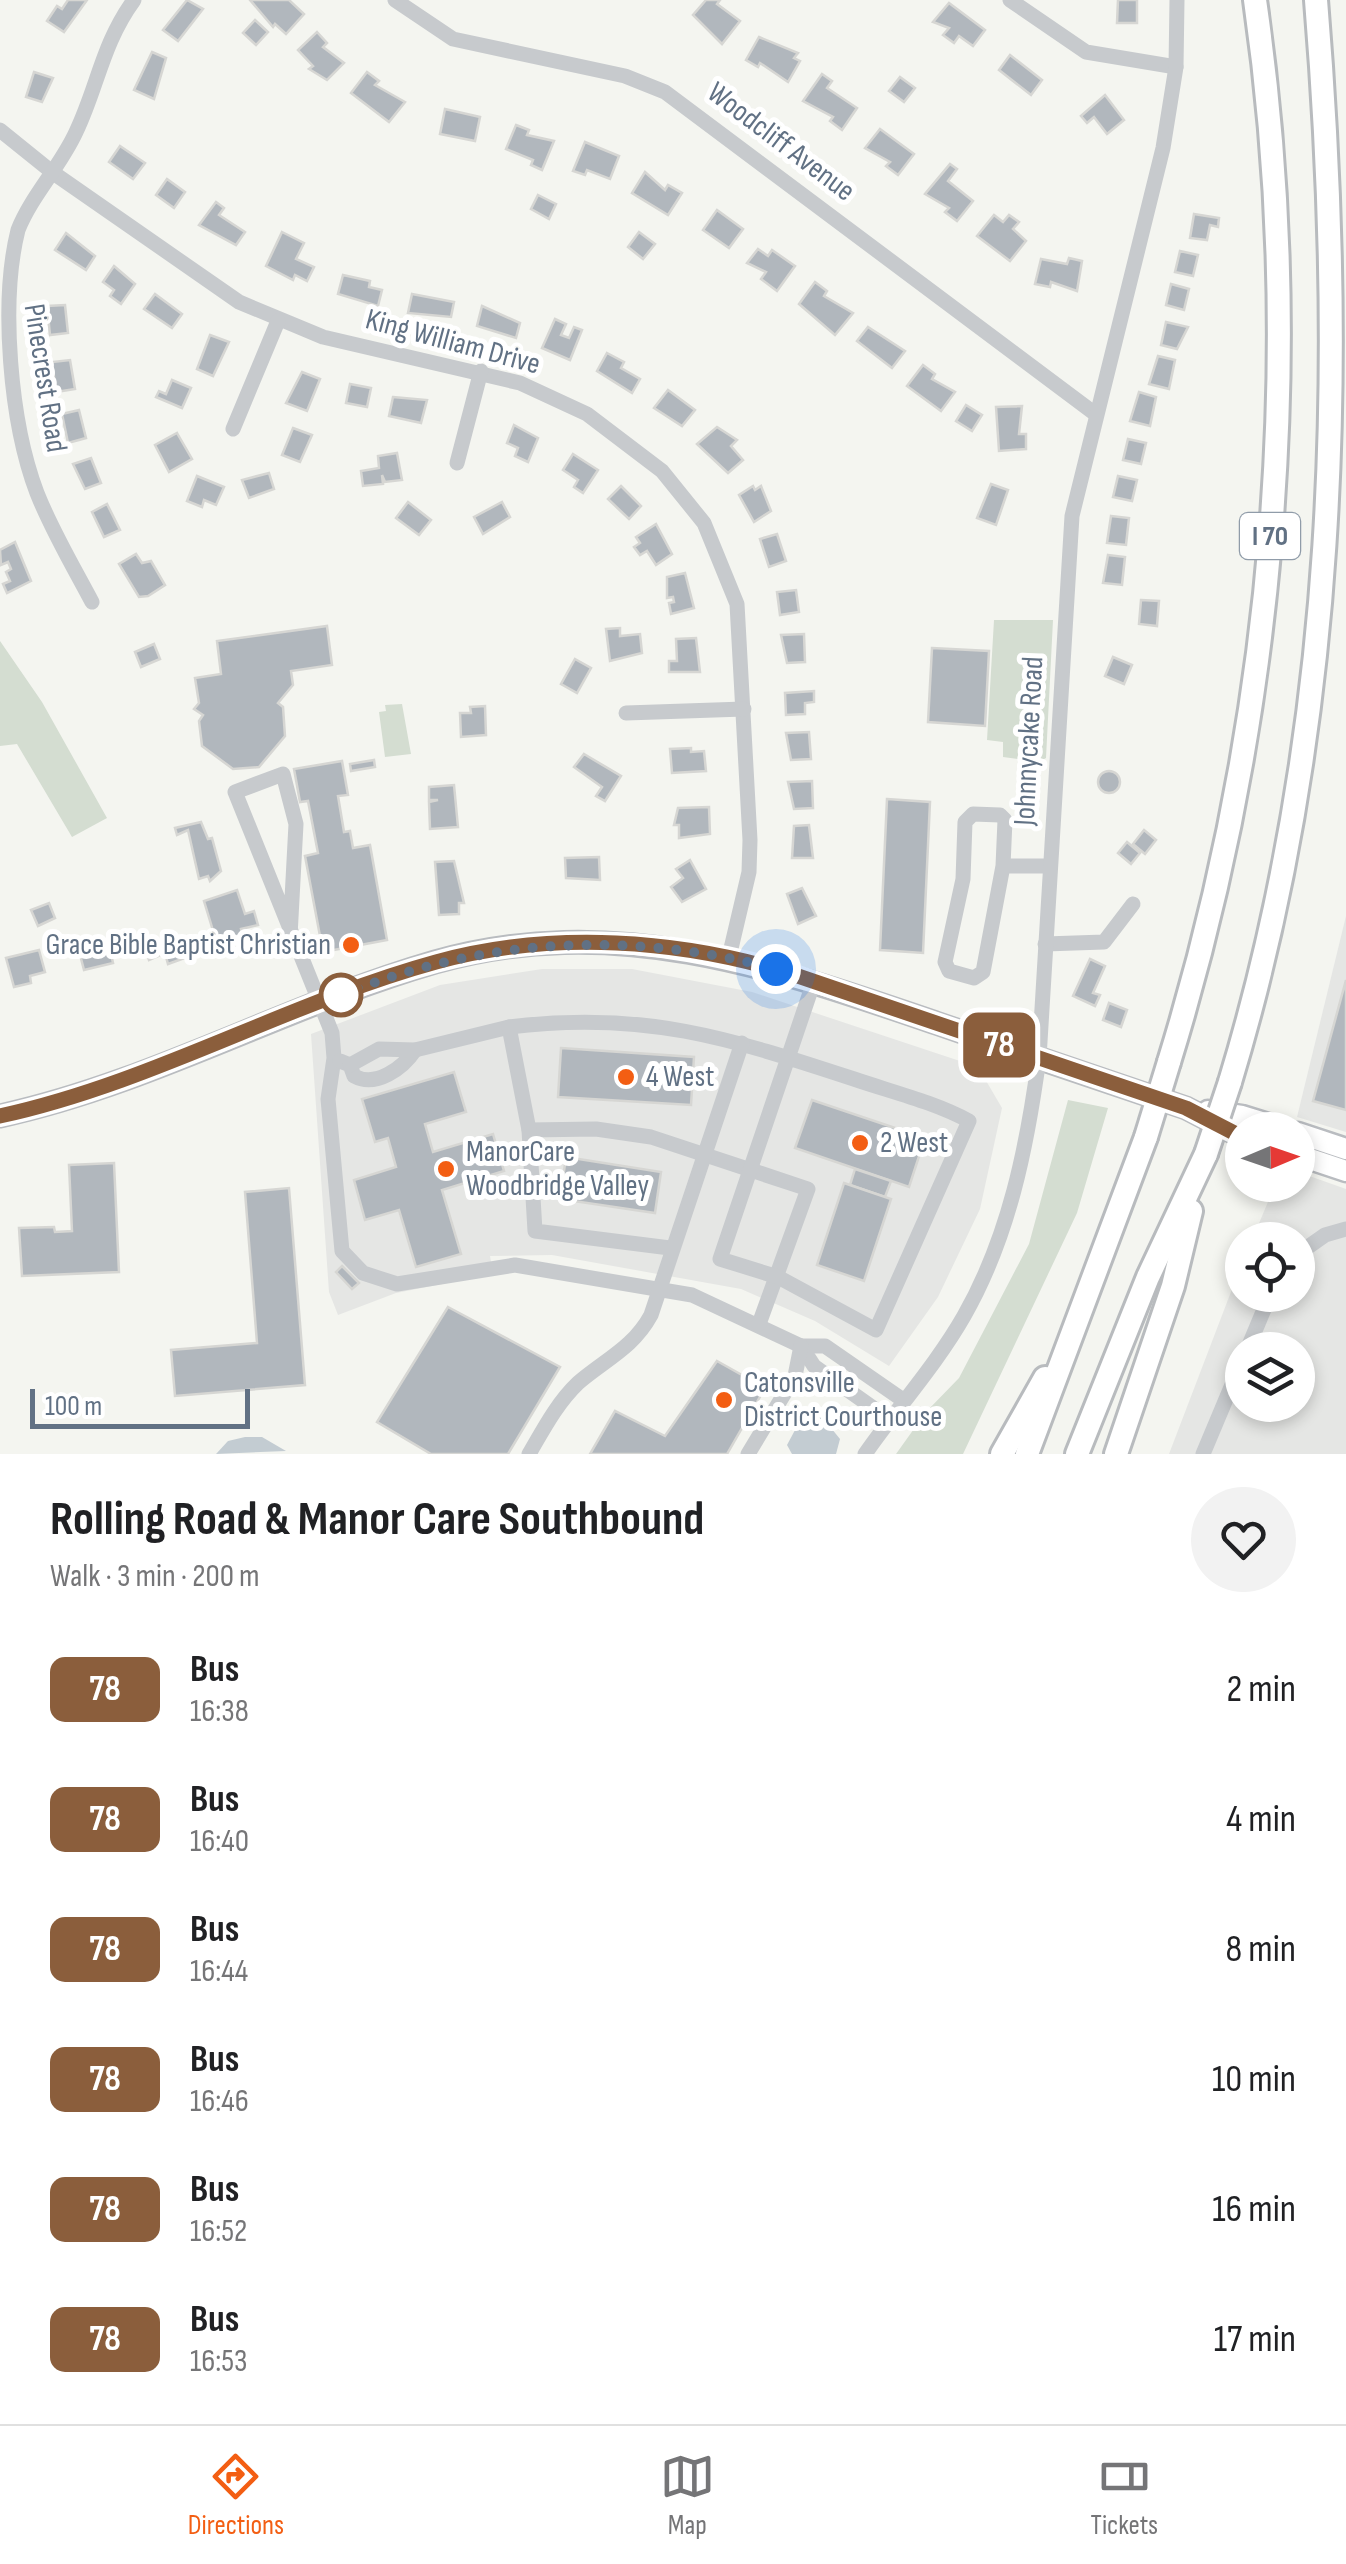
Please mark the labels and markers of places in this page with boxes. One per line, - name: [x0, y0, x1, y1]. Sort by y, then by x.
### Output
- place label: Grace Bible Baptist Christian: [45, 927, 331, 963]
- marker: Grace Bible Baptist Christian: [340, 934, 362, 956]
- unlabelled marker: [320, 974, 362, 1016]
- place label: 4 West: [646, 1059, 714, 1095]
- marker: 4 West: [615, 1066, 637, 1088]
- place label: 2 West: [880, 1125, 948, 1161]
- marker: 2 West: [849, 1132, 871, 1154]
- place label: ManorCare Woodbridge Valley: [466, 1134, 649, 1204]
- marker: ManorCare Woodbridge Valley: [435, 1158, 457, 1180]
- place label: Catonsville District Courthouse: [744, 1365, 942, 1435]
- marker: Catonsville District Courthouse: [713, 1389, 735, 1411]

